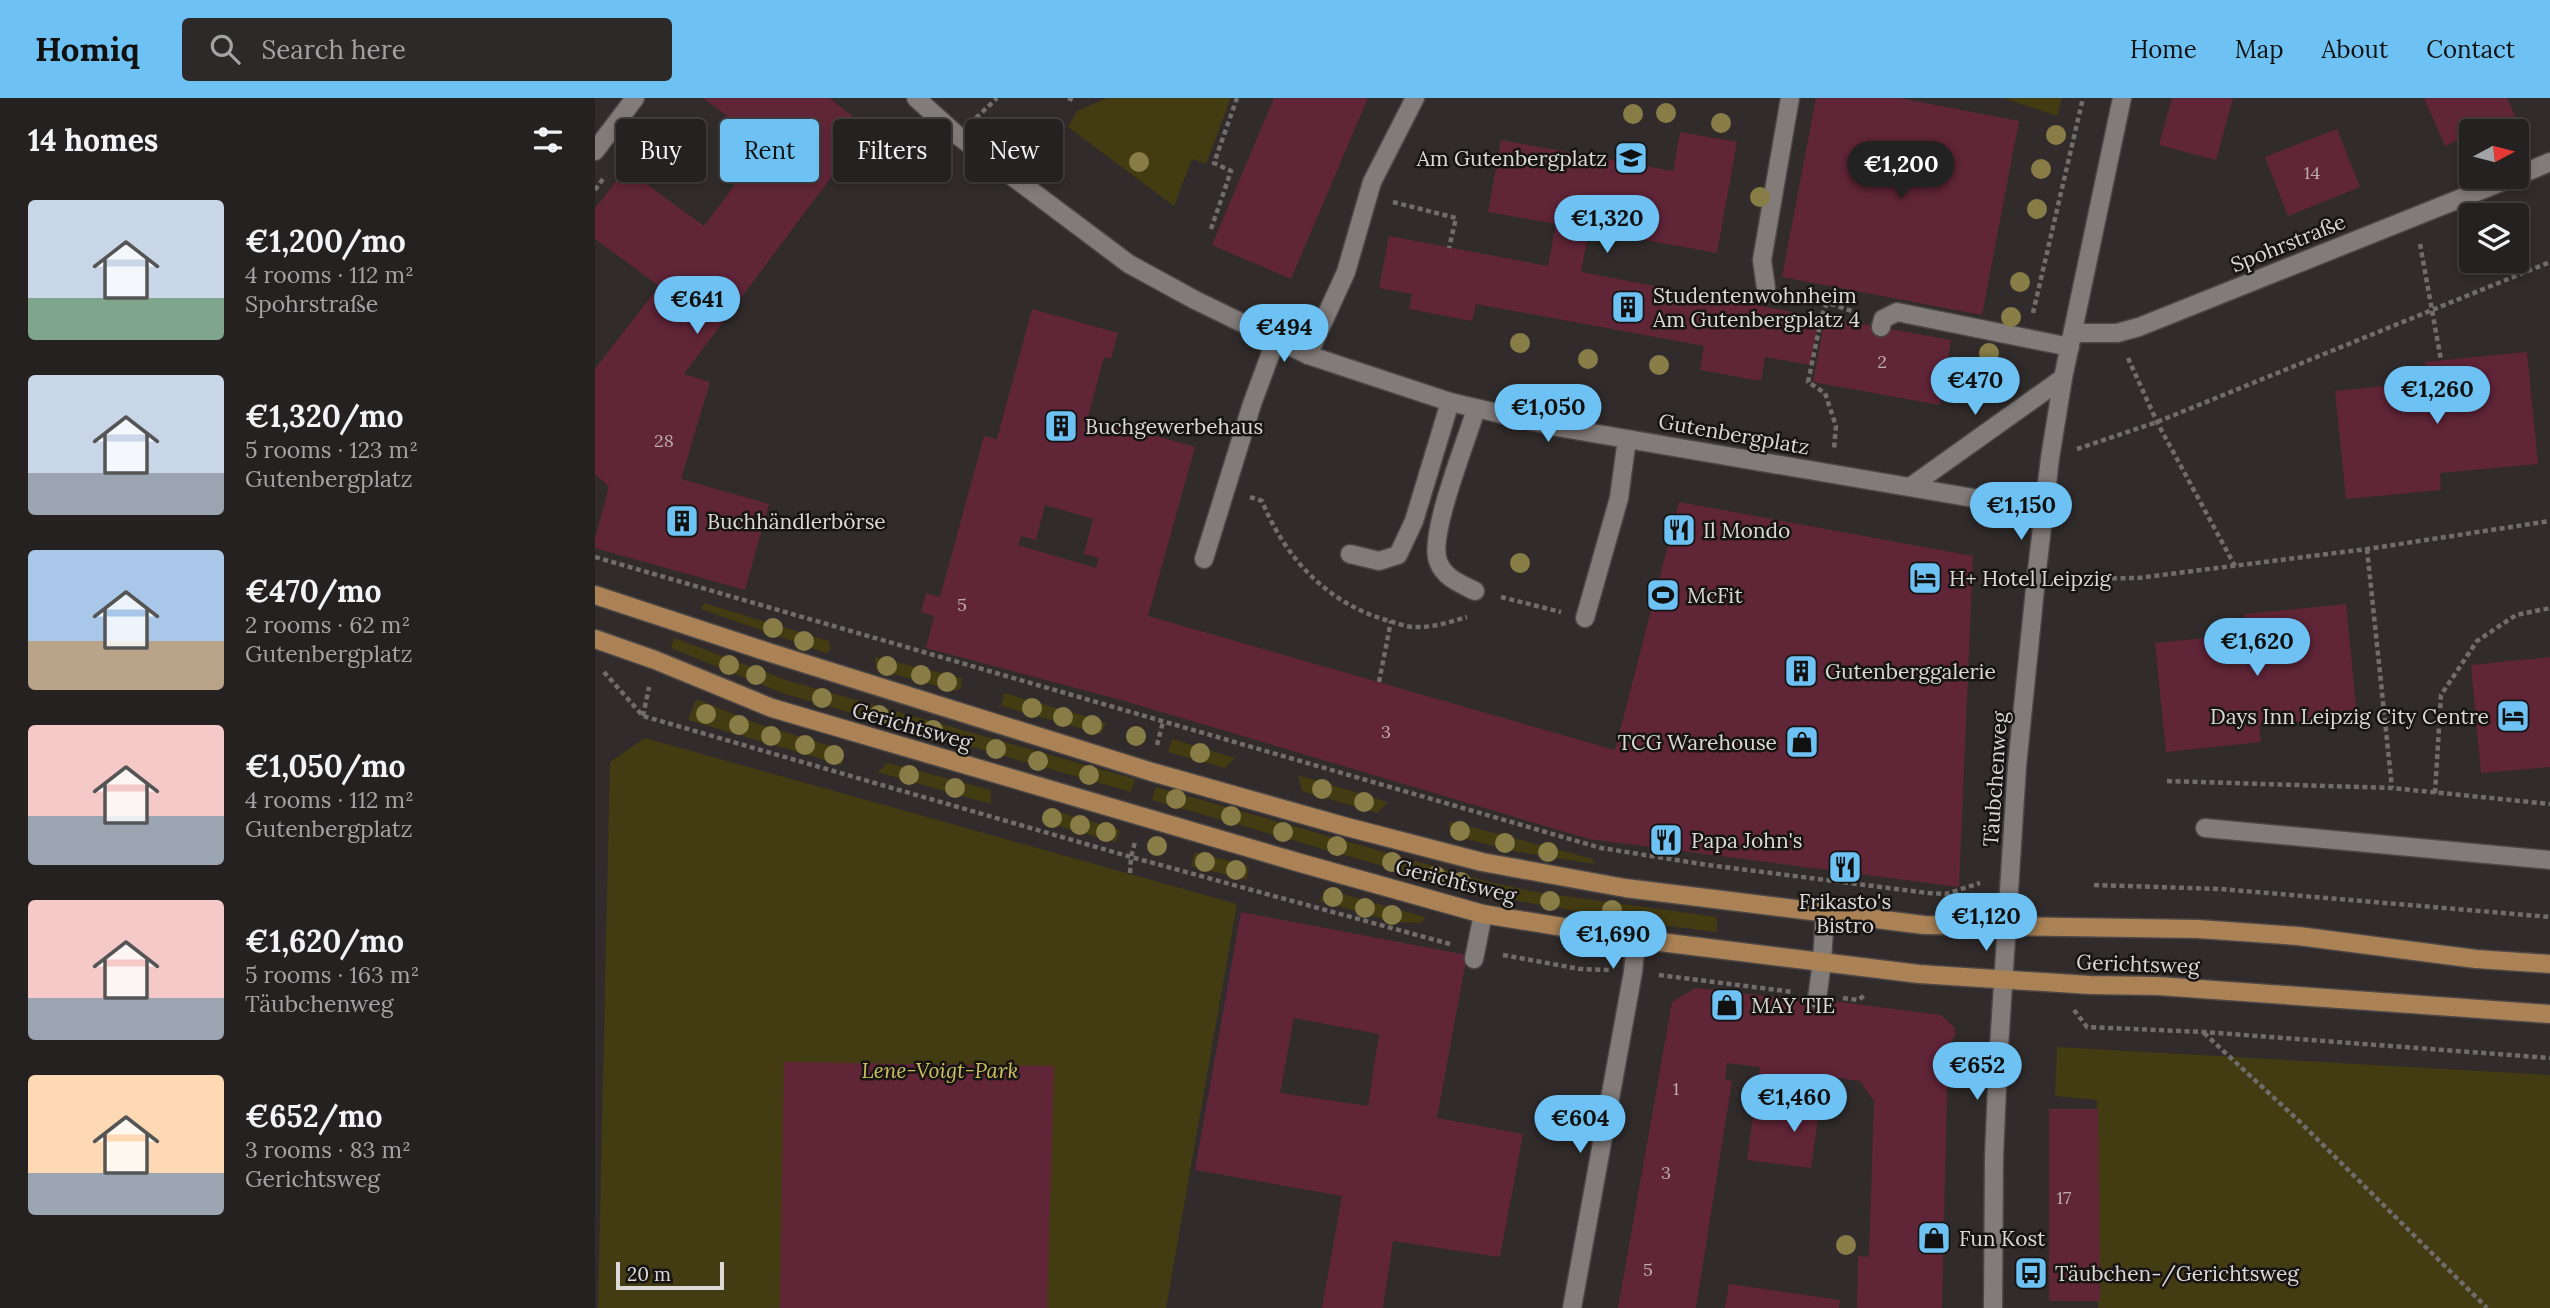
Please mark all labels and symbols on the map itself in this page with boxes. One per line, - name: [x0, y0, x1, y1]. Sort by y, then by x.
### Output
- north arrow: [2459, 119, 2529, 189]
- school or university icon: Am Gutenbergplatz: [1612, 139, 1650, 177]
- pin: €1,200: [1844, 141, 1958, 201]
- place label: Am Gutenbergplatz: [1416, 145, 1607, 172]
- house number: 14: [2304, 161, 2320, 184]
- pin: €1,320: [1550, 195, 1664, 255]
- street label: Spohrstraße: [2227, 208, 2349, 278]
- pin: €641: [656, 276, 738, 336]
- place label: Studentenwohnheim Am Gutenbergplatz 4: [1652, 282, 1860, 333]
- building icon: Studentenwohnheim Am Gutenbergplatz 4: [1609, 288, 1647, 326]
- pin: €494: [1243, 304, 1325, 364]
- house number: 2: [1877, 350, 1887, 373]
- pin: €470: [1934, 358, 2016, 417]
- pin: €1,260: [2380, 366, 2494, 426]
- pin: €1,050: [1491, 384, 1605, 444]
- building icon: Buchgewerbehaus: [1042, 407, 1080, 445]
- street label: Gutenbergplatz: [1656, 407, 1812, 461]
- place label: Buchgewerbehaus: [1085, 413, 1263, 440]
- house number: 28: [654, 429, 674, 452]
- pin: €1,150: [1964, 482, 2078, 542]
- building icon: Buchhändlerbörse: [663, 502, 701, 540]
- place label: Buchhändlerbörse: [707, 508, 886, 535]
- restaurant icon: Il Mondo: [1660, 511, 1698, 549]
- place label: Il Mondo: [1703, 517, 1790, 544]
- hotel icon: H+ Hotel Leipzig: [1906, 559, 1944, 597]
- place label: H+ Hotel Leipzig: [1949, 565, 2112, 592]
- sports icon: McFit: [1644, 576, 1682, 614]
- place label: McFit: [1687, 582, 1744, 609]
- house number: 5: [957, 593, 967, 616]
- pin: €1,620: [2200, 618, 2314, 678]
- building icon: Gutenberggalerie: [1782, 652, 1820, 690]
- place label: Gutenberggalerie: [1825, 658, 1996, 685]
- street label: Gerichtsweg: [849, 696, 975, 756]
- hotel icon: Days Inn Leipzig City Centre: [2494, 697, 2532, 735]
- place label: Days Inn Leipzig City Centre: [2210, 703, 2489, 730]
- street label: Täubchenweg: [1977, 710, 2013, 848]
- house number: 3: [1381, 720, 1391, 743]
- shop icon: TCG Warehouse: [1783, 723, 1821, 761]
- place label: TCG Warehouse: [1618, 729, 1777, 756]
- restaurant icon: Papa John's: [1647, 821, 1685, 859]
- place label: Papa John's: [1691, 827, 1802, 854]
- restaurant icon: Frikasto's Bistro: [1826, 848, 1864, 886]
- street label: Gerichtsweg: [1393, 853, 1519, 909]
- place label: Frikasto's Bistro: [1799, 888, 1891, 939]
- pin: €1,120: [1929, 894, 2043, 953]
- pin: €1,690: [1556, 912, 1670, 971]
- street label: Gerichtsweg: [2076, 948, 2200, 980]
- shop icon: MAY TIE: [1708, 986, 1746, 1024]
- place label: MAY TIE: [1751, 992, 1835, 1019]
- pin: €652: [1936, 1042, 2018, 1102]
- park label: Lene-Voigt-Park: [862, 1057, 1019, 1084]
- pin: €1,460: [1737, 1074, 1851, 1134]
- house number: 1: [1673, 1077, 1679, 1100]
- pin: €604: [1539, 1096, 1621, 1155]
- house number: 3: [1661, 1161, 1671, 1184]
- house number: 17: [2057, 1186, 2071, 1209]
- shop icon: Fun Kost: [1915, 1219, 1953, 1257]
- place label: Fun Kost: [1959, 1225, 2046, 1252]
- bus stop icon: Täubchen-/Gerichtsweg: [2012, 1254, 2050, 1292]
- house number: 5: [1643, 1258, 1653, 1281]
- scale bar: [616, 1259, 725, 1291]
- place label: Täubchen-/Gerichtsweg: [2055, 1260, 2299, 1287]

